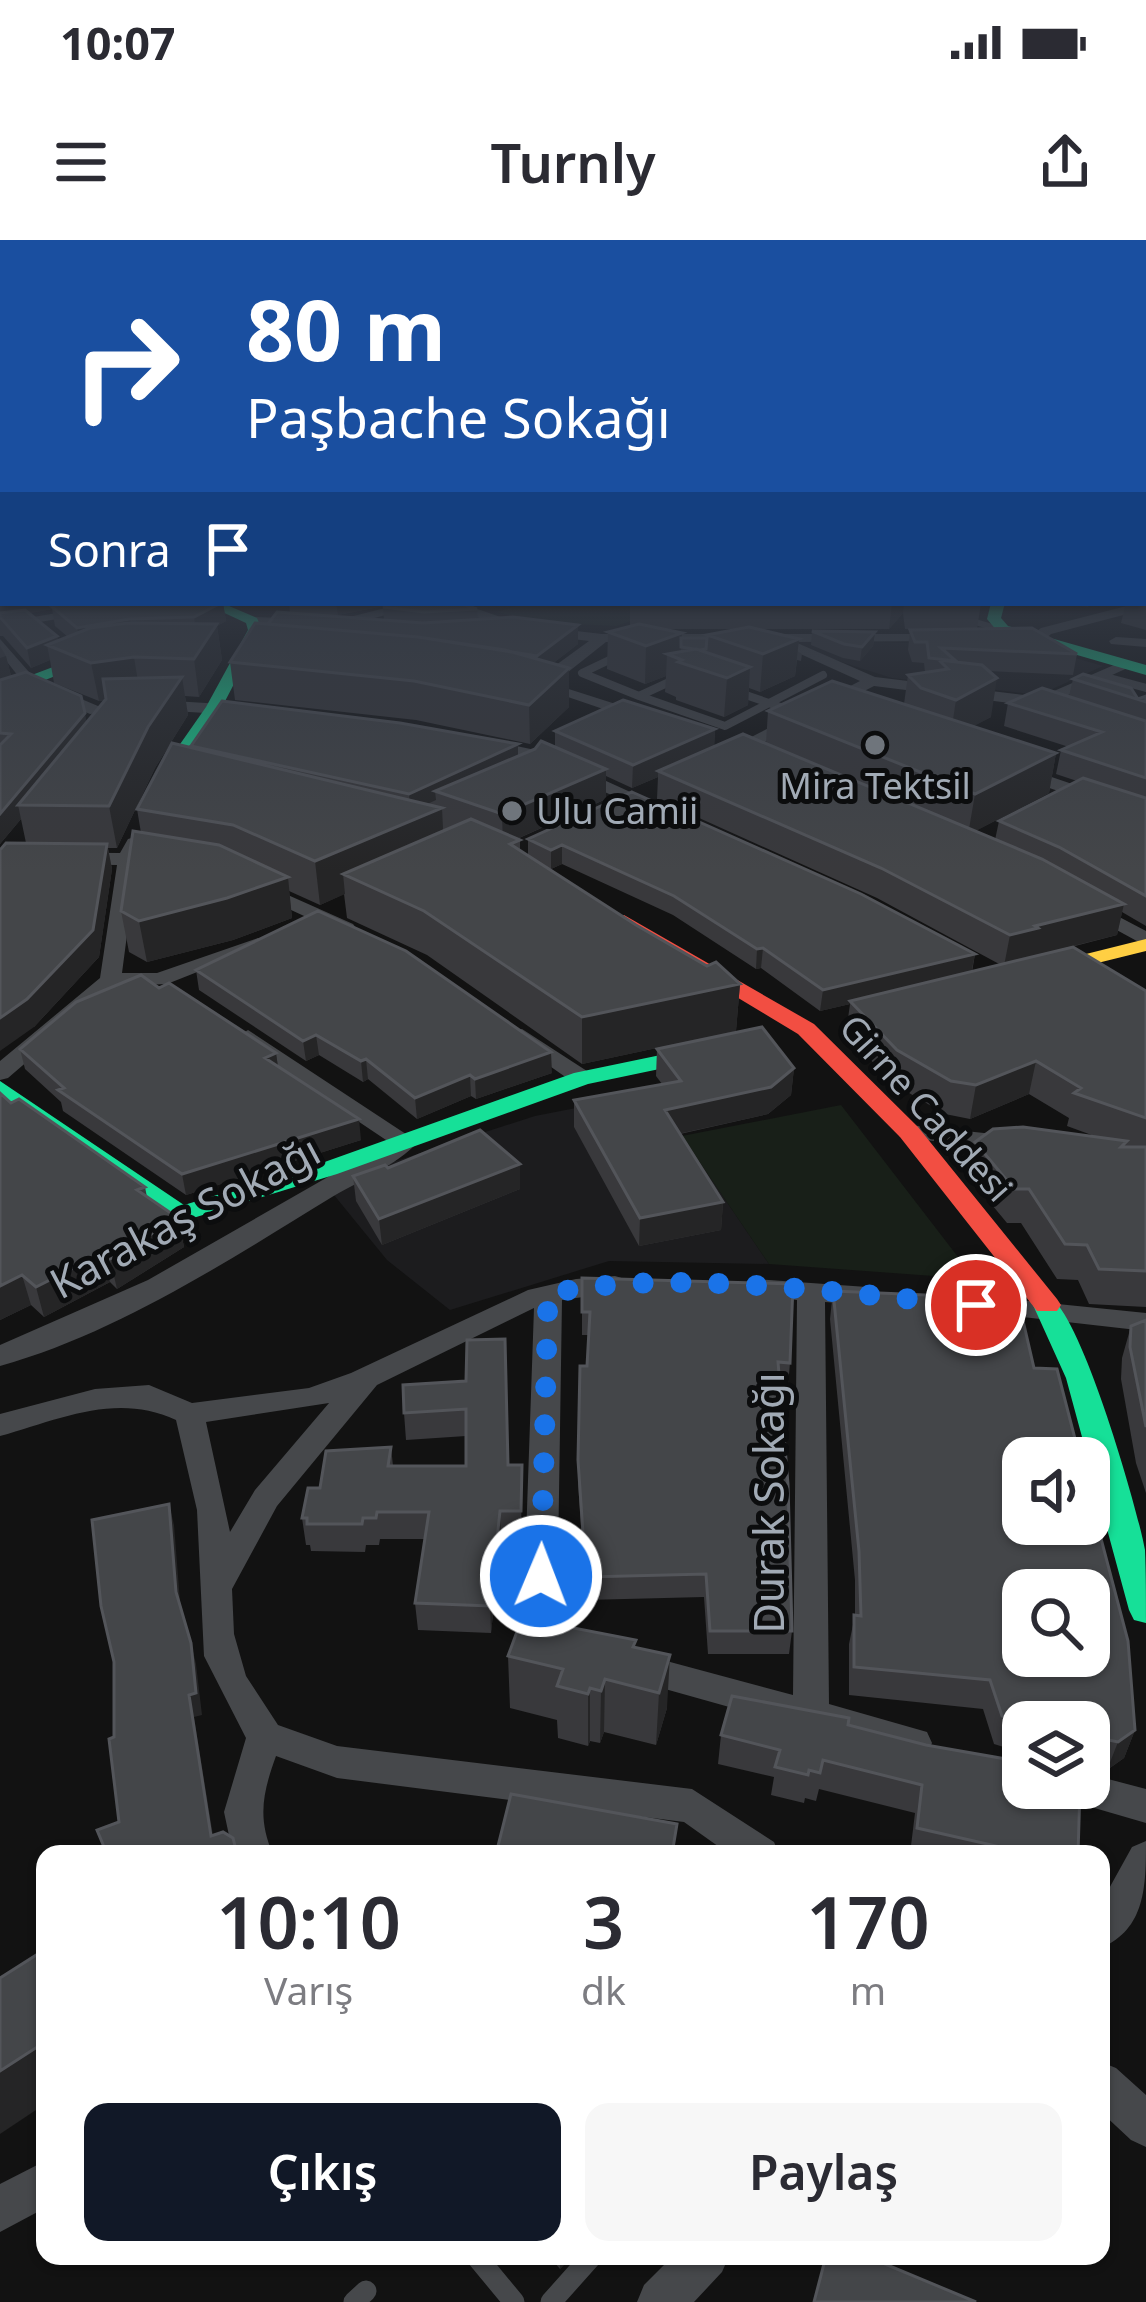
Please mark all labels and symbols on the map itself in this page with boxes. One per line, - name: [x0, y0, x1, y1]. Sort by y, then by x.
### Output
- marker: Mira Tektsil: [862, 732, 888, 758]
- place label: Mira Tektsil: [779, 761, 971, 810]
- place label: Ulu Camii: [536, 786, 698, 835]
- marker: Ulu Camii: [499, 798, 525, 824]
- street label: Girne Caddesi: [829, 1003, 1024, 1212]
- street label: Karakaş Sokağı: [39, 1121, 329, 1311]
- pin: [925, 1254, 1027, 1356]
- street label: Durak Sokağı: [739, 1372, 796, 1634]
- position arrow: [478, 1513, 604, 1639]

